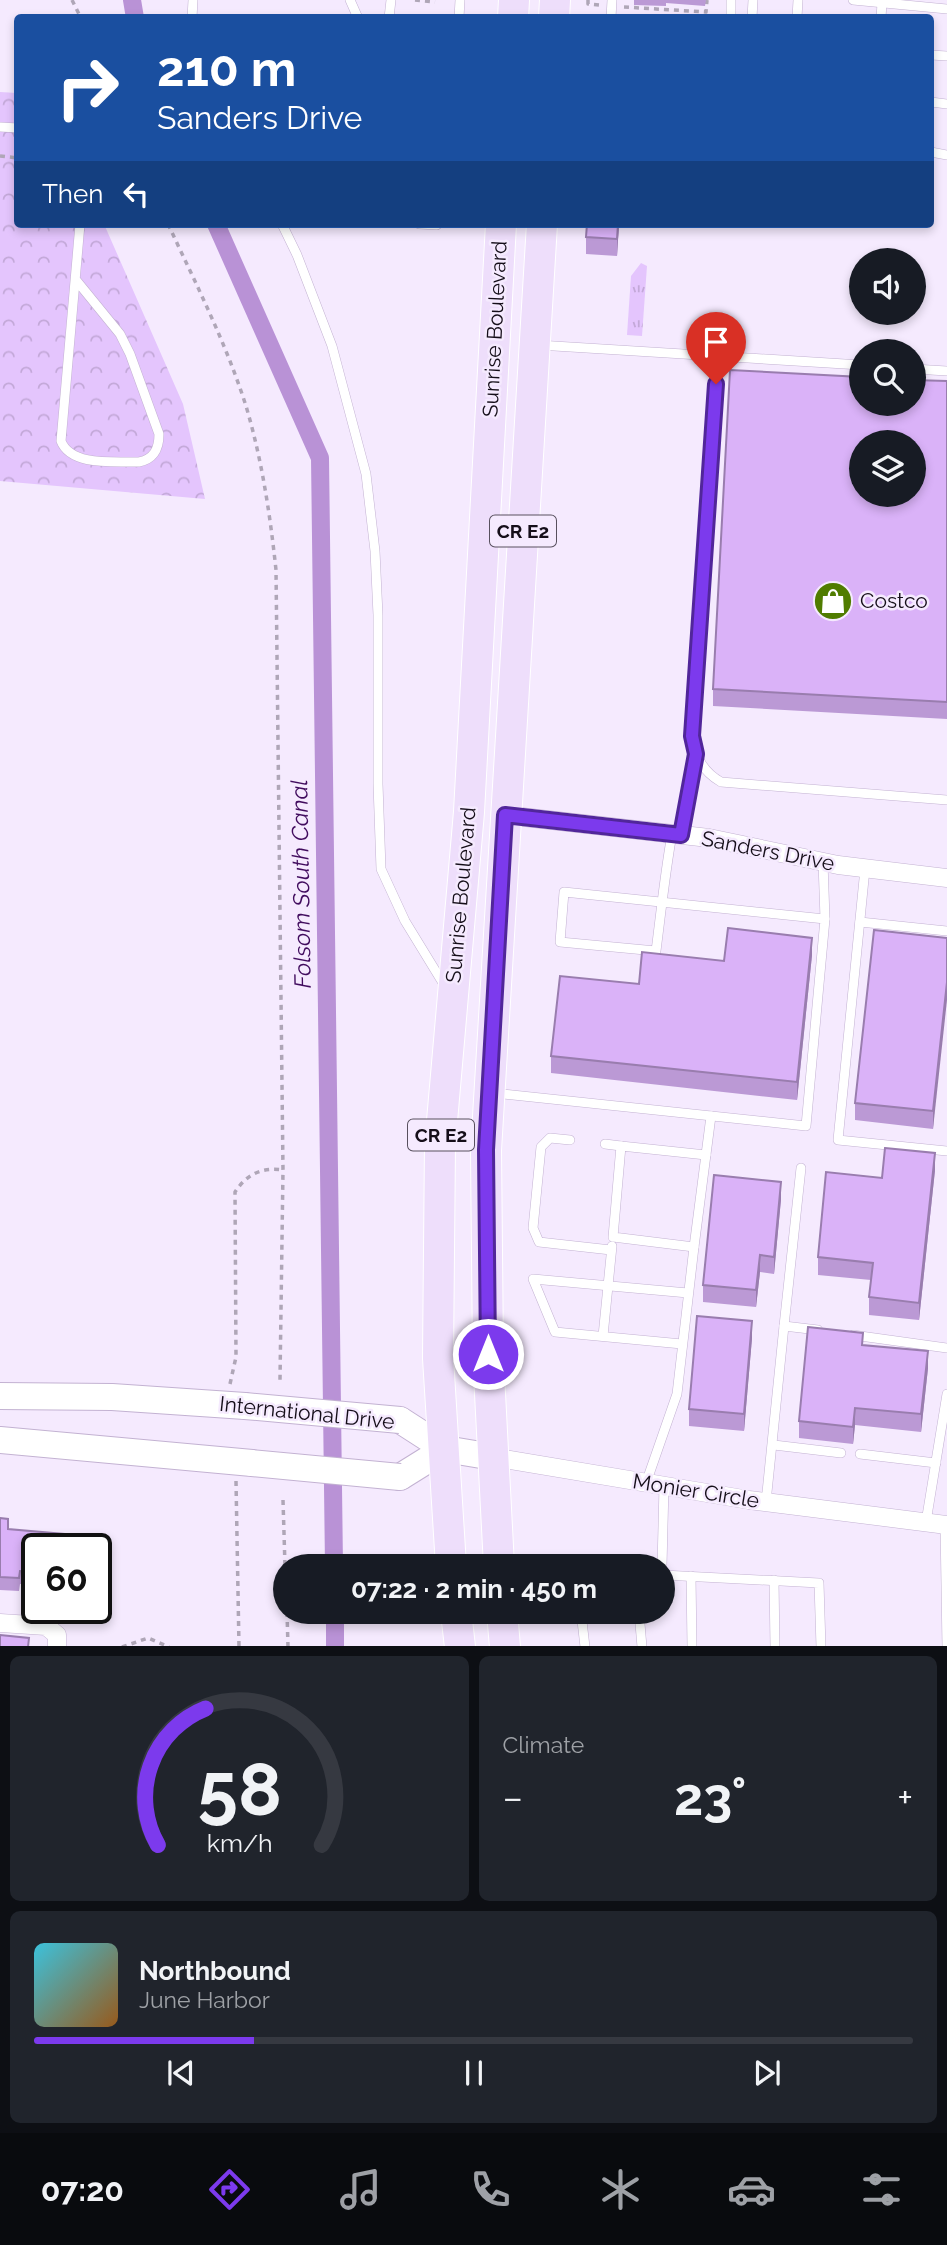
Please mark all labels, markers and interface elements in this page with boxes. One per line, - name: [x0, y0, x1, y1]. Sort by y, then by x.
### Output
- text: 210 m: [157, 40, 296, 97]
- icon: right: [42, 42, 133, 133]
- text: Sanders Drive: [157, 99, 362, 136]
- icon: left: [117, 175, 155, 213]
- text: Then: [42, 179, 103, 209]
- street label: Sunrise Boulevard: [477, 240, 512, 418]
- map controls: [849, 248, 926, 507]
- button: sound: [849, 248, 926, 325]
- pin: [686, 312, 746, 384]
- icon: arrive: [697, 323, 735, 361]
- button: search: [849, 339, 926, 416]
- button: layers: [849, 430, 926, 507]
- road number: CR E2: [490, 516, 556, 546]
- shop icon: Costco: [812, 580, 854, 622]
- place label: Costco: [860, 588, 928, 613]
- water label: Folsom South Canal: [285, 779, 316, 989]
- street label: Sunrise Boulevard: [440, 806, 481, 984]
- street label: Sanders Drive: [700, 825, 837, 876]
- road number: CR E2: [408, 1120, 474, 1150]
- position arrow: [451, 1317, 525, 1391]
- street label: International Drive: [218, 1391, 396, 1434]
- street label: Monier Circle: [631, 1468, 761, 1513]
- speed limit sign: 60: [21, 1533, 112, 1624]
- text: 07:22 · 2 min · 450 m: [351, 1574, 597, 1604]
- text: Climate: [503, 1731, 584, 1758]
- text: 58: [197, 1747, 281, 1832]
- text: 23°: [674, 1766, 746, 1827]
- text: −: [503, 1775, 523, 1820]
- text: +: [897, 1775, 913, 1820]
- text: km/h: [206, 1827, 272, 1857]
- text: Northbound: [139, 1956, 291, 1986]
- text: June Harbor: [139, 1986, 270, 2013]
- icon: previous: [162, 2054, 200, 2092]
- icon: pause: [455, 2054, 493, 2092]
- icon: next: [748, 2054, 786, 2092]
- icon: directions: [205, 2165, 254, 2214]
- icon: music: [336, 2165, 385, 2214]
- icon: phone: [466, 2165, 515, 2214]
- icon: climate: [596, 2165, 645, 2214]
- icon: car: [727, 2165, 776, 2214]
- icon: filters: [857, 2165, 906, 2214]
- text: 07:20: [41, 2171, 124, 2208]

